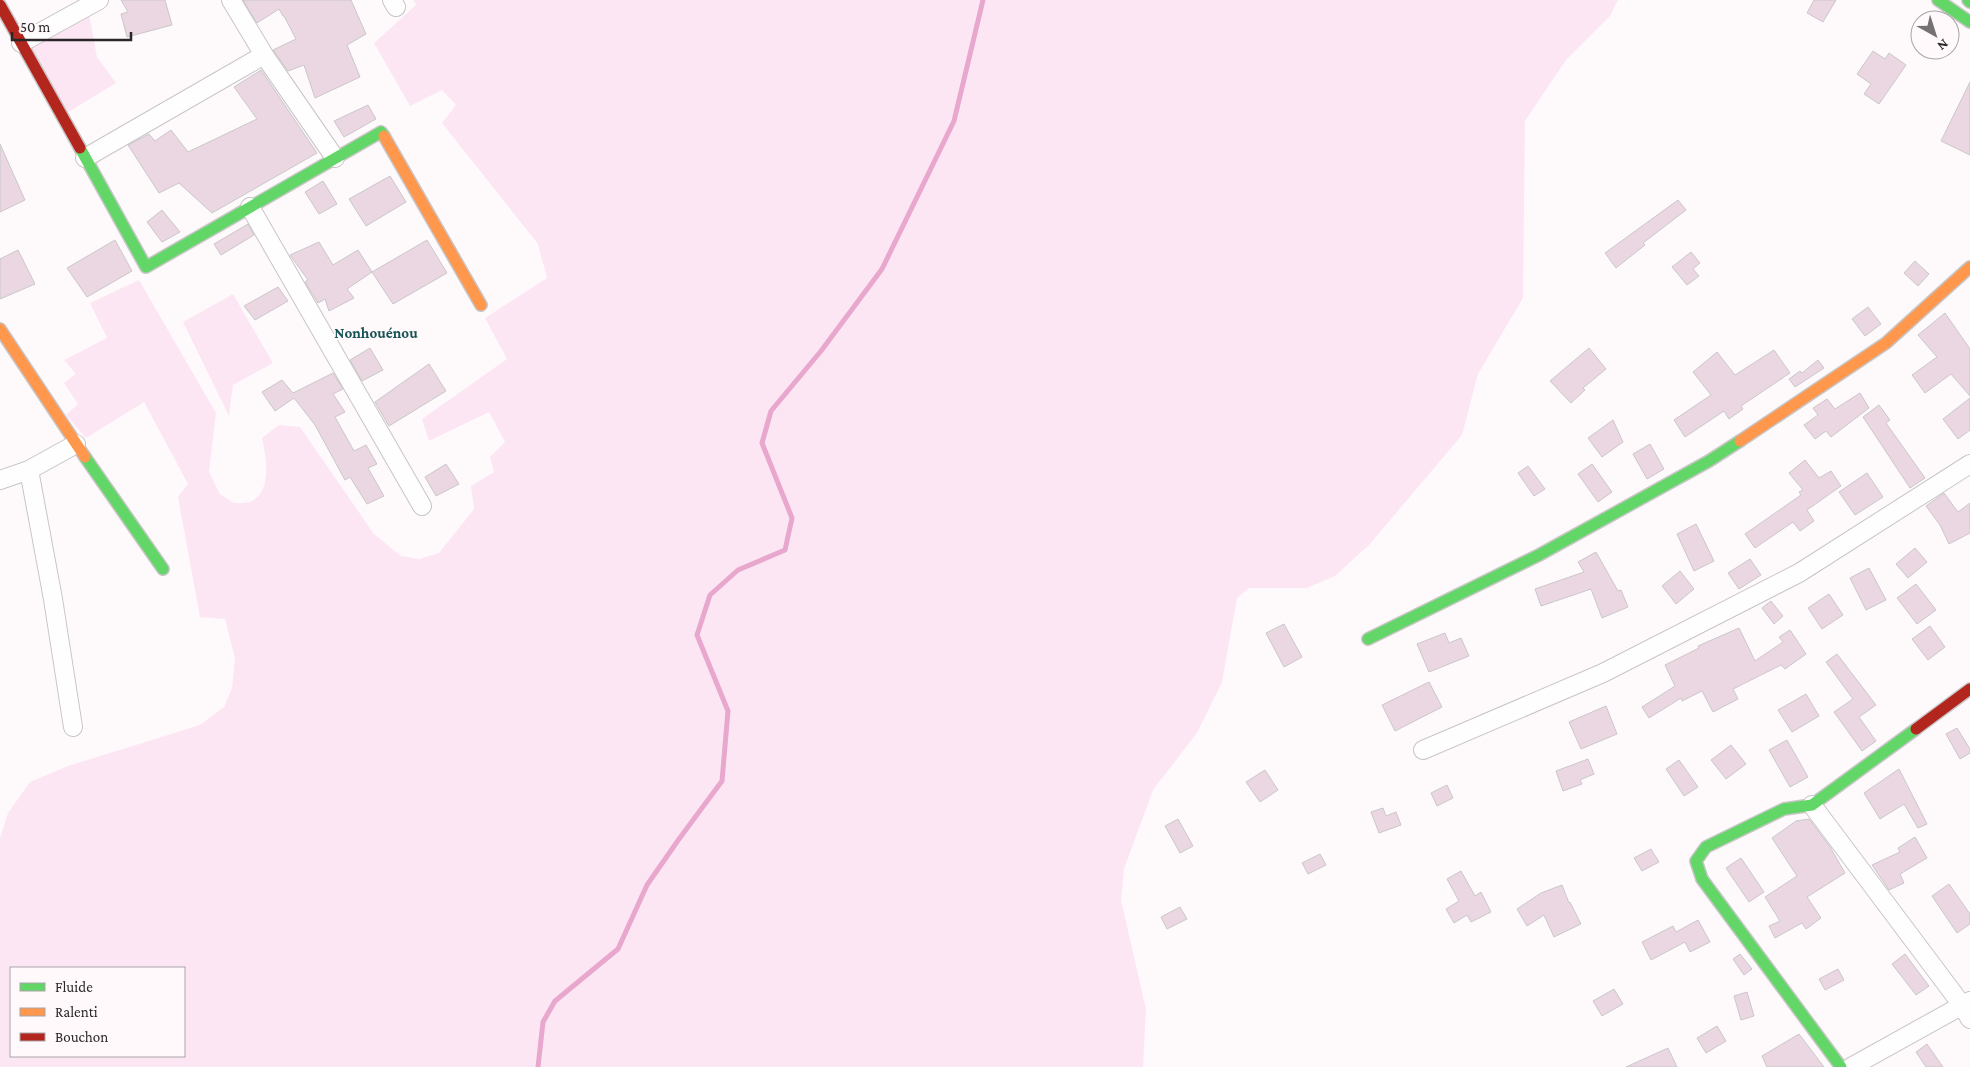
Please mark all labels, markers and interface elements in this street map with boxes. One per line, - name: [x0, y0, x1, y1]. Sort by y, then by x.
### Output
- scale bar: [12, 10, 131, 42]
- north arrow: [1910, 10, 1960, 60]
- text: 50 m: [20, 19, 50, 35]
- text: N: [1934, 36, 1952, 55]
- district label: Nonhouénou: [334, 325, 418, 341]
- legend: [10, 967, 185, 1057]
- text: Fluide: [55, 979, 93, 995]
- text: Ralenti: [55, 1004, 98, 1020]
- text: Bouchon: [55, 1029, 108, 1045]

